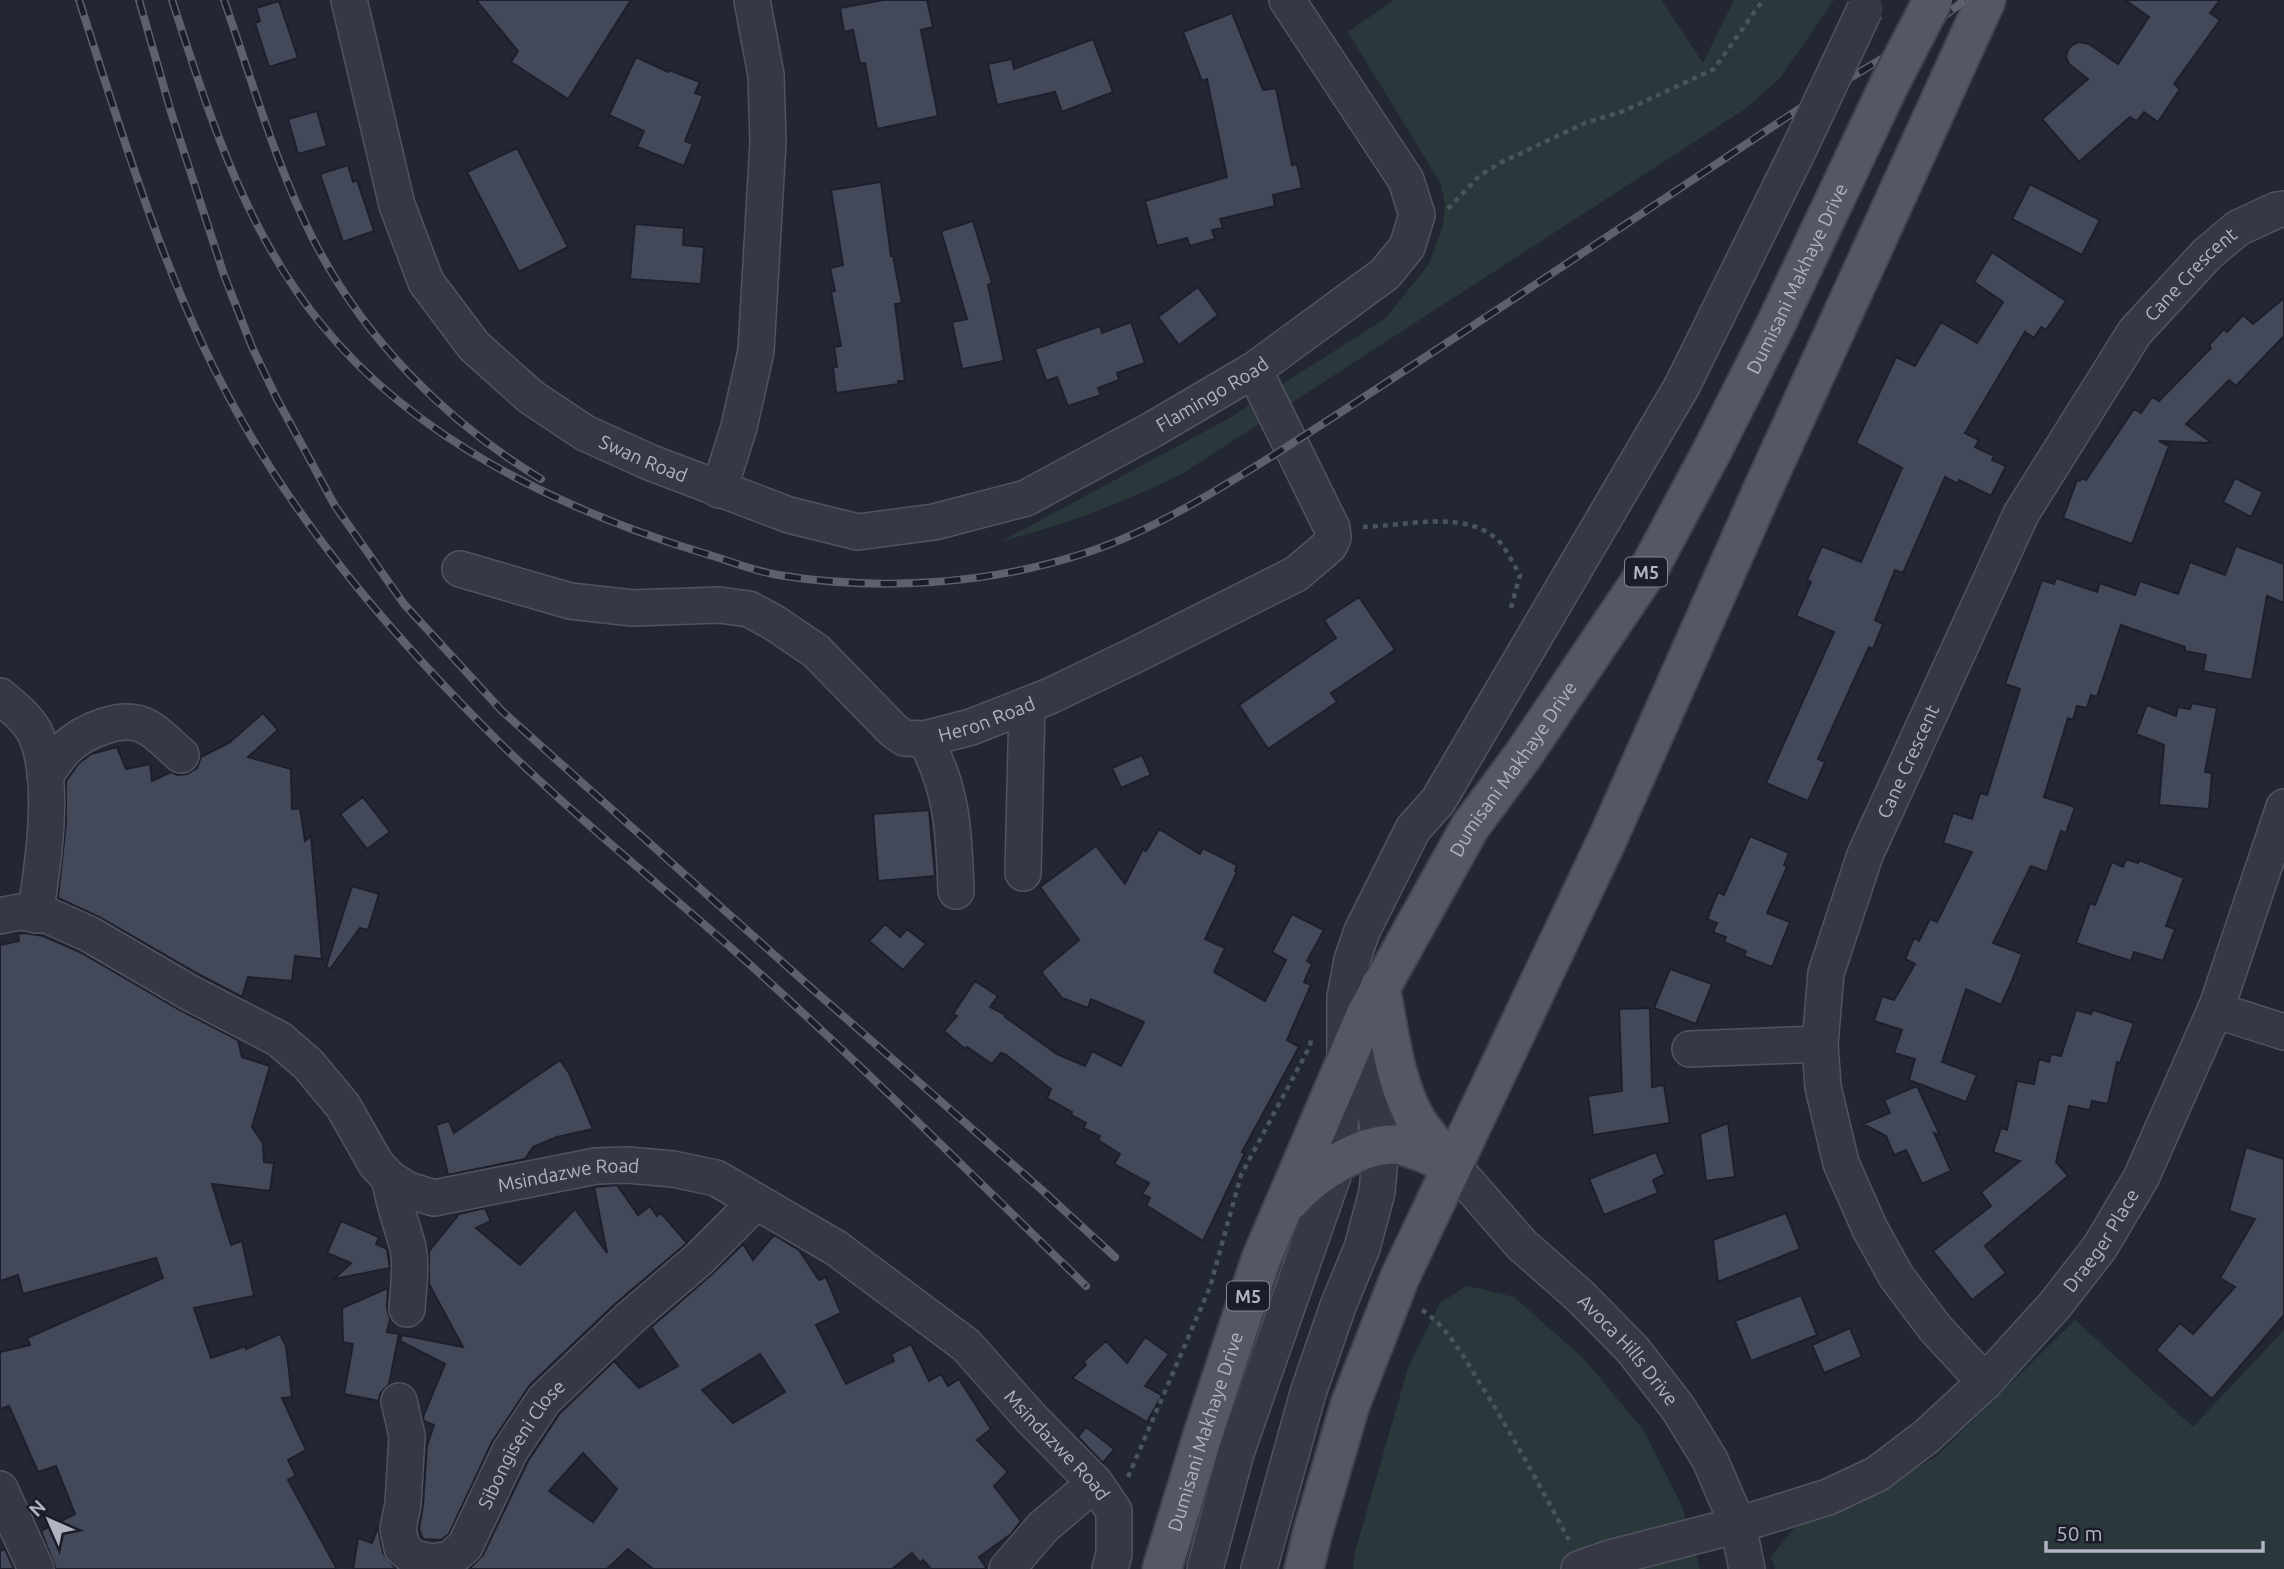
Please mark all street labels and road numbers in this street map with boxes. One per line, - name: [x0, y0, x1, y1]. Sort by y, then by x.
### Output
- street label: Dumisani Makhaye Drive: [1742, 180, 1852, 377]
- street label: Cane Crescent: [2140, 223, 2241, 326]
- street label: Flamingo Road: [1152, 352, 1273, 436]
- street label: Swan Road: [596, 430, 691, 487]
- road number: M5: [1625, 558, 1667, 586]
- street label: Dumisani Makhaye Drive: [1445, 677, 1581, 861]
- street label: Heron Road: [936, 692, 1038, 746]
- street label: Cane Crescent: [1872, 701, 1943, 822]
- street label: Msindazwe Road: [496, 1154, 640, 1196]
- street label: Draeger Place: [2058, 1185, 2143, 1296]
- road number: M5: [1227, 1282, 1269, 1310]
- street label: Avoca Hills Drive: [1574, 1290, 1683, 1410]
- street label: Dumisani Makhaye Drive: [1163, 1329, 1247, 1534]
- street label: Sibongiseni Close: [473, 1375, 569, 1512]
- street label: Msindazwe Road: [1000, 1385, 1114, 1504]

